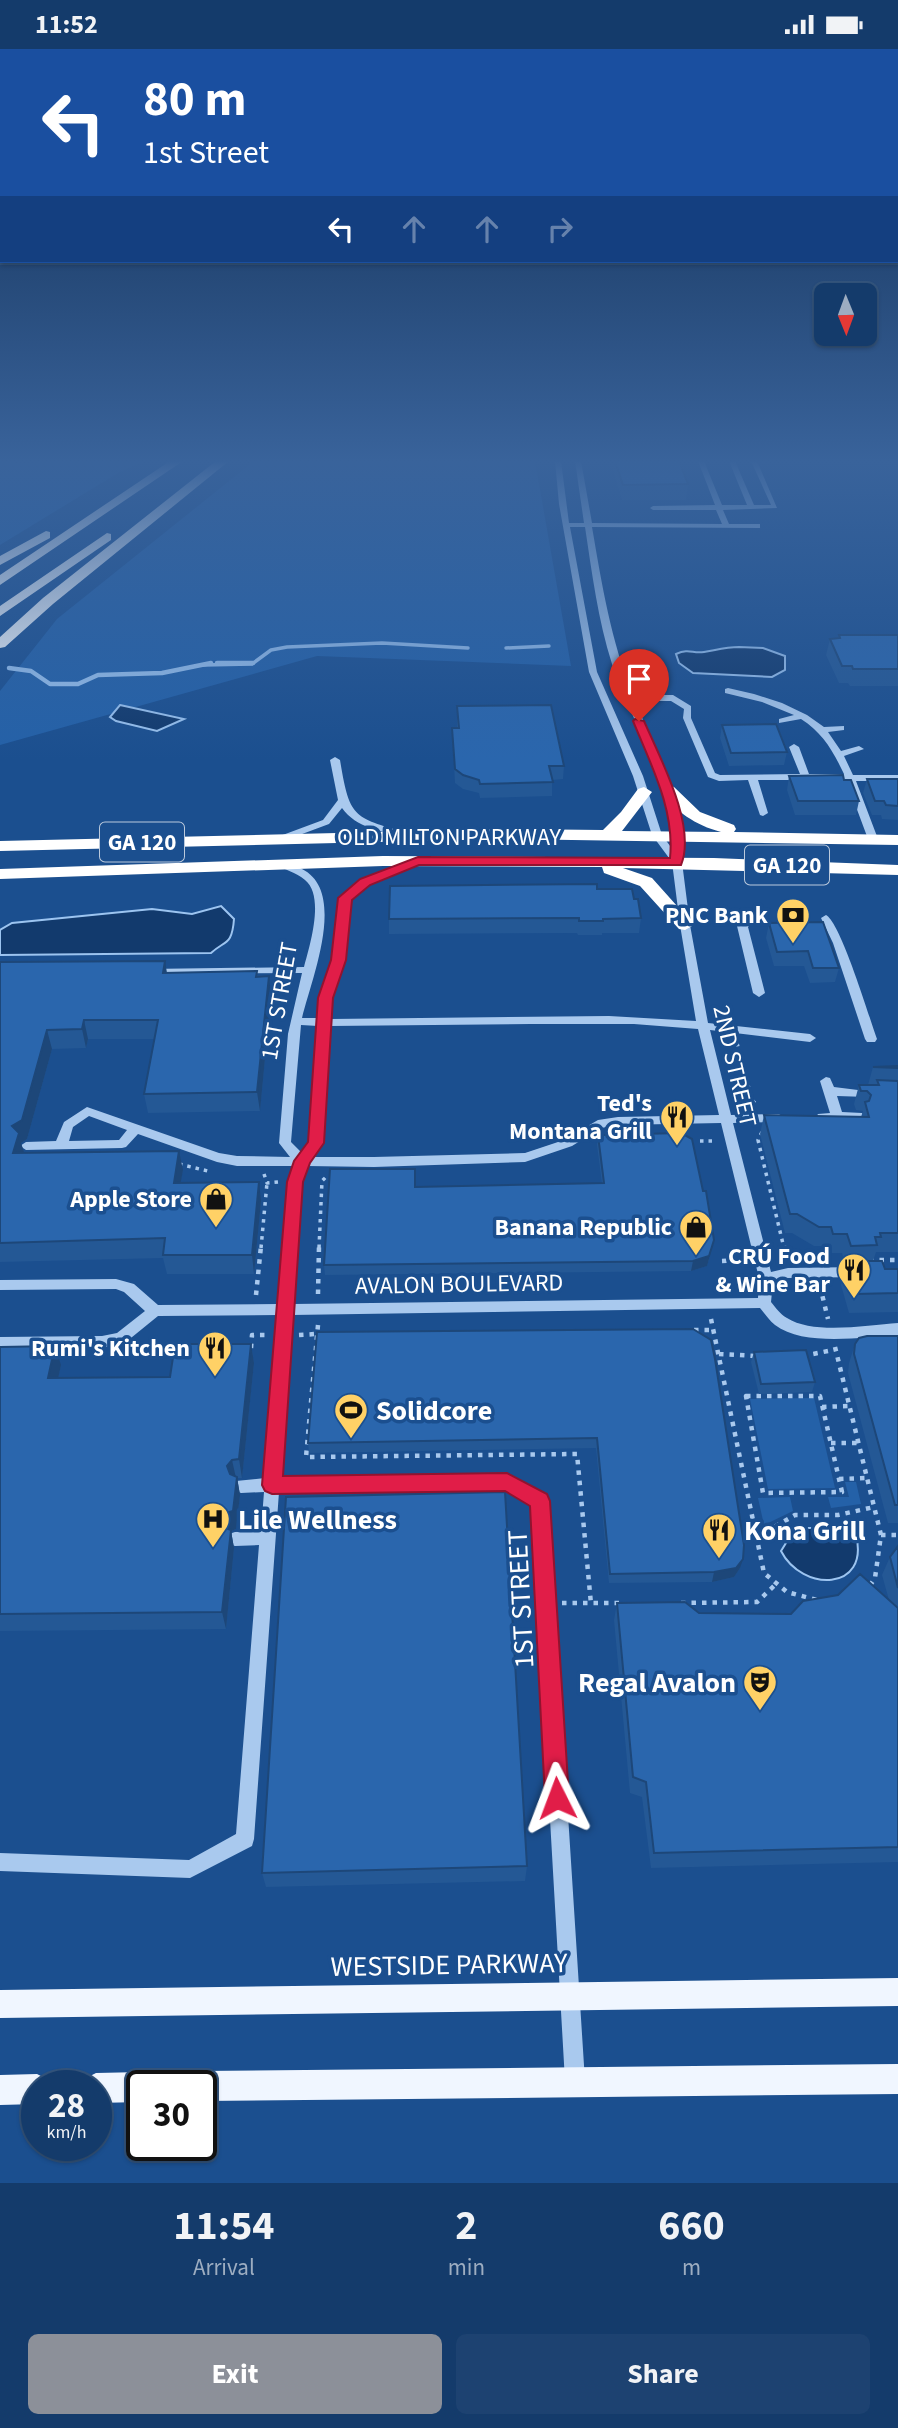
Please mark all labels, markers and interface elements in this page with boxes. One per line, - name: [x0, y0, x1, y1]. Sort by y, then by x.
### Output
- text: 11:52: [35, 6, 98, 43]
- text: 80 m: [143, 65, 247, 135]
- icon: left: [28, 77, 119, 168]
- text: 1st Street: [143, 130, 269, 176]
- icon: left: [322, 210, 360, 248]
- icon: ahead: [395, 210, 433, 248]
- icon: ahead: [468, 210, 506, 248]
- icon: right: [541, 210, 579, 248]
- north arrow: [814, 283, 877, 347]
- map controls: [814, 283, 877, 346]
- pin: [609, 649, 669, 721]
- icon: arrive: [620, 660, 658, 698]
- street label: OLD MILTON PARKWAY: [337, 820, 562, 855]
- road number: GA 120: [100, 823, 184, 862]
- road number: GA 120: [745, 845, 829, 885]
- bank icon: PNC Bank: [774, 896, 812, 945]
- place label: PNC Bank: [665, 898, 769, 933]
- street label: 1ST STREET: [252, 939, 307, 1063]
- street label: 2ND STREET: [704, 1002, 766, 1131]
- place label: Ted's Montana Grill: [509, 1086, 652, 1149]
- restaurant icon: Ted's Montana Grill: [658, 1098, 696, 1147]
- shop icon: Apple Store: [197, 1180, 235, 1229]
- place label: Apple Store: [69, 1182, 192, 1217]
- shop icon: Banana Republic: [677, 1208, 715, 1257]
- place label: Banana Republic: [495, 1210, 672, 1245]
- place label: CRÚ Food & Wine Bar: [715, 1239, 830, 1302]
- restaurant icon: CRÚ Food & Wine Bar: [835, 1251, 873, 1300]
- street label: AVALON BOULEVARD: [355, 1265, 563, 1304]
- restaurant icon: Rumi's Kitchen: [196, 1329, 234, 1378]
- place label: Rumi's Kitchen: [31, 1331, 190, 1366]
- sports icon: Solidcore: [332, 1391, 370, 1440]
- place label: Solidcore: [376, 1391, 492, 1431]
- hospital icon: Lile Wellness: [194, 1500, 232, 1549]
- place label: Lile Wellness: [238, 1500, 397, 1540]
- restaurant icon: Kona Grill: [700, 1511, 738, 1560]
- place label: Kona Grill: [744, 1511, 865, 1551]
- street label: 1ST STREET: [497, 1529, 545, 1669]
- place label: Regal Avalon: [578, 1663, 736, 1703]
- theatre icon: Regal Avalon: [741, 1663, 779, 1712]
- position arrow: [520, 1761, 594, 1835]
- street label: WESTSIDE PARKWAY: [330, 1943, 568, 1987]
- speed limit sign: 30: [126, 2070, 217, 2161]
- text: 28: [48, 2081, 85, 2131]
- text: km/h: [47, 2120, 86, 2145]
- text: 11:54: [173, 2196, 275, 2256]
- text: 2: [455, 2196, 477, 2256]
- text: 660: [658, 2196, 725, 2256]
- text: Arrival: [193, 2251, 255, 2284]
- text: min: [448, 2251, 485, 2284]
- text: m: [682, 2251, 701, 2284]
- button: Exit: [28, 2334, 442, 2414]
- button: Share: [456, 2334, 870, 2414]

